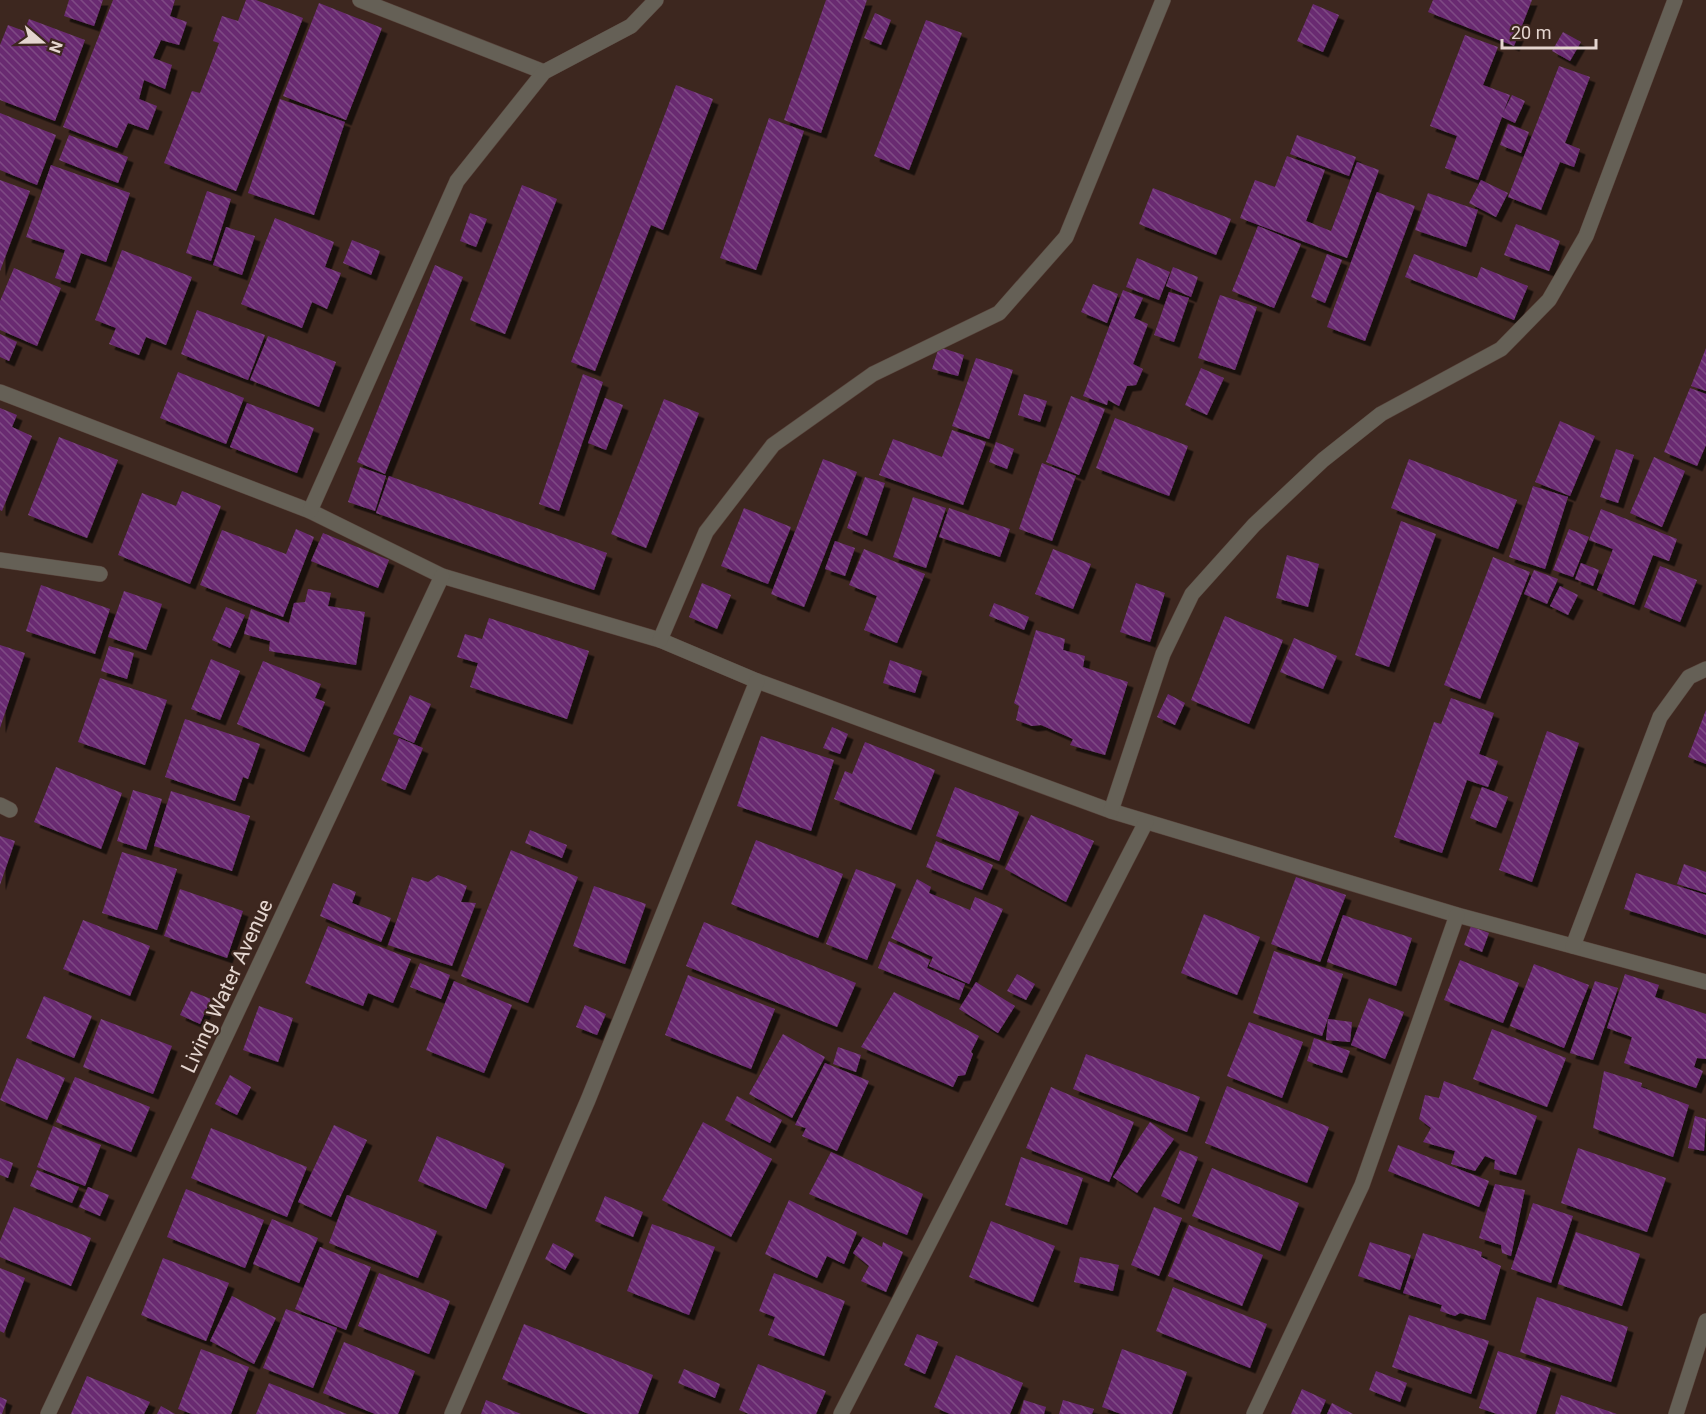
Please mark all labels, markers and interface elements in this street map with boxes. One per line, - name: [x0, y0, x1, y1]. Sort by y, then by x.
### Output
- north arrow: [12, 12, 72, 72]
- scale bar: [1502, 12, 1596, 50]
- text: 20 m: [1511, 22, 1551, 43]
- text: N: [45, 38, 66, 56]
- street label: Living Water Avenue: [176, 895, 278, 1077]

